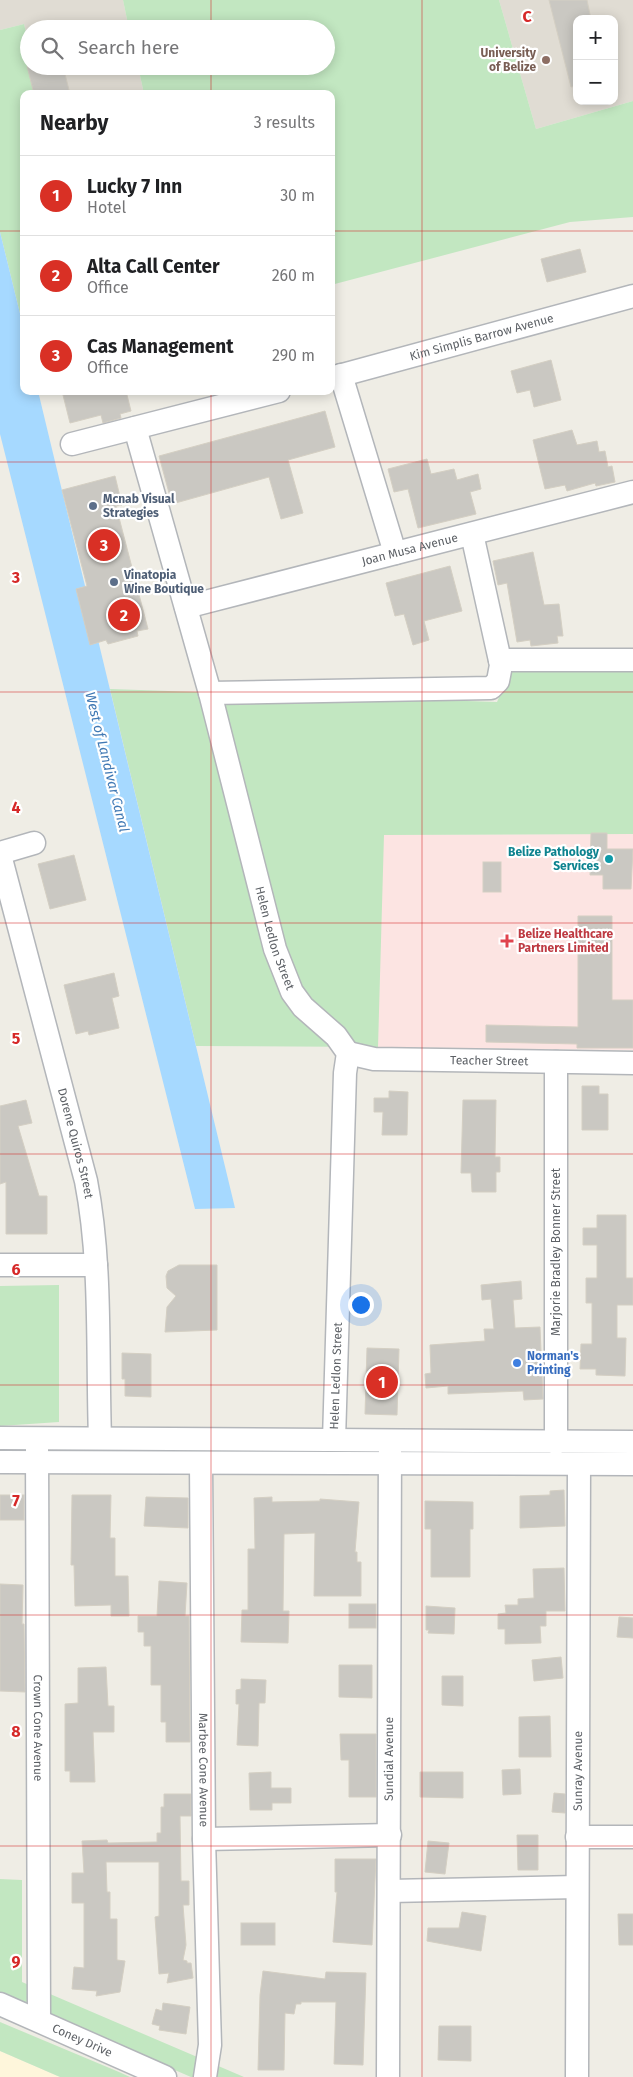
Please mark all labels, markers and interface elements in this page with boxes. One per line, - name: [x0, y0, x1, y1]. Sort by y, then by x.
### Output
- text: C: [522, 7, 532, 26]
- map controls: [573, 15, 618, 105]
- button: +: [573, 15, 618, 60]
- search box: [20, 20, 335, 75]
- icon: search: [38, 34, 66, 62]
- text: Search here: [78, 36, 179, 59]
- place label: University of Belize: [481, 46, 537, 74]
- marker: University of Belize: [540, 54, 552, 66]
- button: −: [573, 60, 618, 105]
- text: Nearby: [40, 110, 108, 136]
- text: 3 results: [254, 113, 315, 132]
- text: Lucky 7 Inn: [87, 175, 182, 198]
- text: 1: [52, 186, 60, 205]
- text: 30 m: [280, 186, 315, 205]
- text: Hotel: [87, 198, 126, 217]
- text: Alta Call Center: [87, 255, 220, 278]
- text: 2: [52, 266, 60, 285]
- text: 260 m: [272, 266, 315, 285]
- text: Office: [87, 278, 129, 297]
- street label: Kim Simplis Barrow Avenue: [408, 311, 555, 363]
- text: Cas Management: [87, 335, 234, 358]
- text: 3: [52, 346, 60, 365]
- text: 290 m: [272, 346, 315, 365]
- text: Office: [87, 358, 129, 377]
- place label: Mcnab Visual Strategies: [103, 492, 175, 520]
- marker: Mcnab Visual Strategies: [87, 500, 99, 512]
- pin: 3: [88, 526, 120, 564]
- street label: Joan Musa Avenue: [360, 530, 459, 569]
- text: 3: [11, 568, 20, 587]
- place label: Vinatopia Wine Boutique: [123, 568, 204, 596]
- marker: Vinatopia Wine Boutique: [108, 576, 120, 588]
- pin: 2: [108, 596, 140, 634]
- water label: West of Landivar Canal: [81, 690, 133, 834]
- text: 4: [11, 798, 21, 817]
- place label: Belize Pathology Services: [508, 845, 600, 873]
- marker: Belize Pathology Services: [603, 853, 615, 865]
- street label: Helen Ledlon Street: [252, 885, 298, 992]
- place label: Belize Healthcare Partners Limited: [518, 927, 614, 955]
- marker: Belize Healthcare Partners Limited: [500, 934, 514, 948]
- text: 5: [12, 1029, 21, 1048]
- street label: Teacher Street: [450, 1053, 529, 1068]
- street label: Dorene Quiros Street: [55, 1086, 96, 1200]
- street label: Marjorie Bradley Bonner Street: [549, 1167, 563, 1336]
- text: 6: [11, 1260, 21, 1279]
- your location: [348, 1292, 374, 1318]
- street label: Helen Ledlon Street: [327, 1321, 345, 1430]
- place label: Norman's Printing: [527, 1349, 579, 1377]
- marker: Norman's Printing: [511, 1357, 523, 1369]
- pin: 1: [366, 1363, 398, 1401]
- text: 7: [12, 1491, 20, 1510]
- street label: Crown Cone Avenue: [31, 1675, 45, 1781]
- street label: Marbee Cone Avenue: [196, 1713, 211, 1827]
- street label: Sundial Avenue: [382, 1717, 396, 1801]
- text: 8: [11, 1722, 21, 1741]
- street label: Sunray Avenue: [571, 1731, 585, 1811]
- text: 9: [12, 1952, 21, 1971]
- street label: Coney Drive: [50, 2021, 115, 2060]

